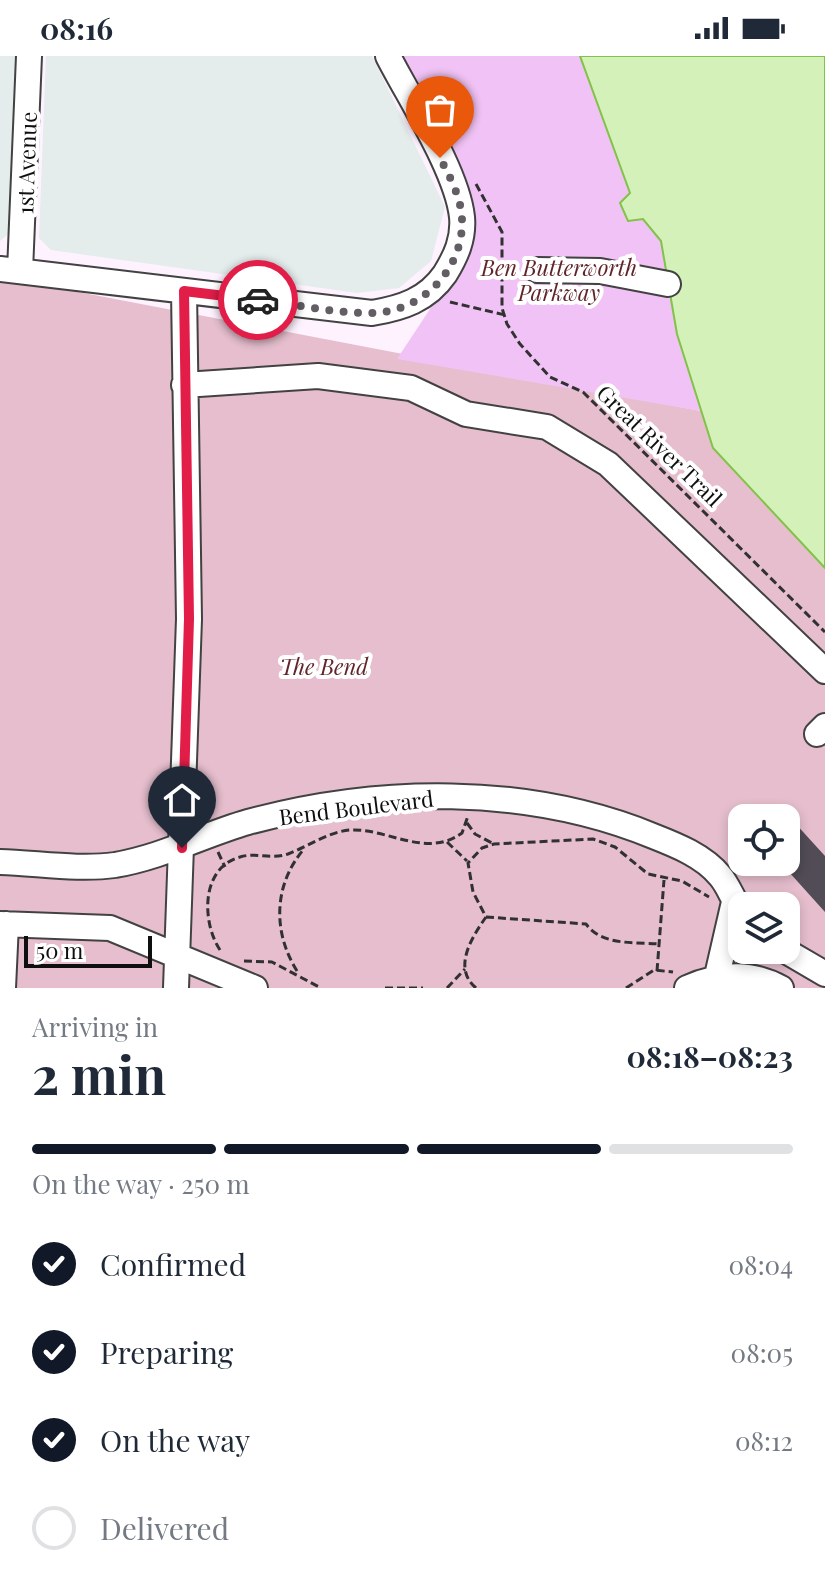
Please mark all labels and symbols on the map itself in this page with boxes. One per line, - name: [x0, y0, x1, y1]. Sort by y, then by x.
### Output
- pin: [406, 76, 474, 158]
- street label: 1st Avenue: [9, 111, 43, 215]
- park label: Ben Butterworth Parkway: [480, 252, 637, 307]
- courier: [218, 260, 298, 340]
- street label: Great River Trail: [591, 377, 729, 513]
- park label: The Bend: [280, 651, 369, 681]
- pin: [148, 766, 216, 848]
- street label: Bend Boulevard: [277, 783, 435, 831]
- scale bar: [24, 932, 152, 968]

